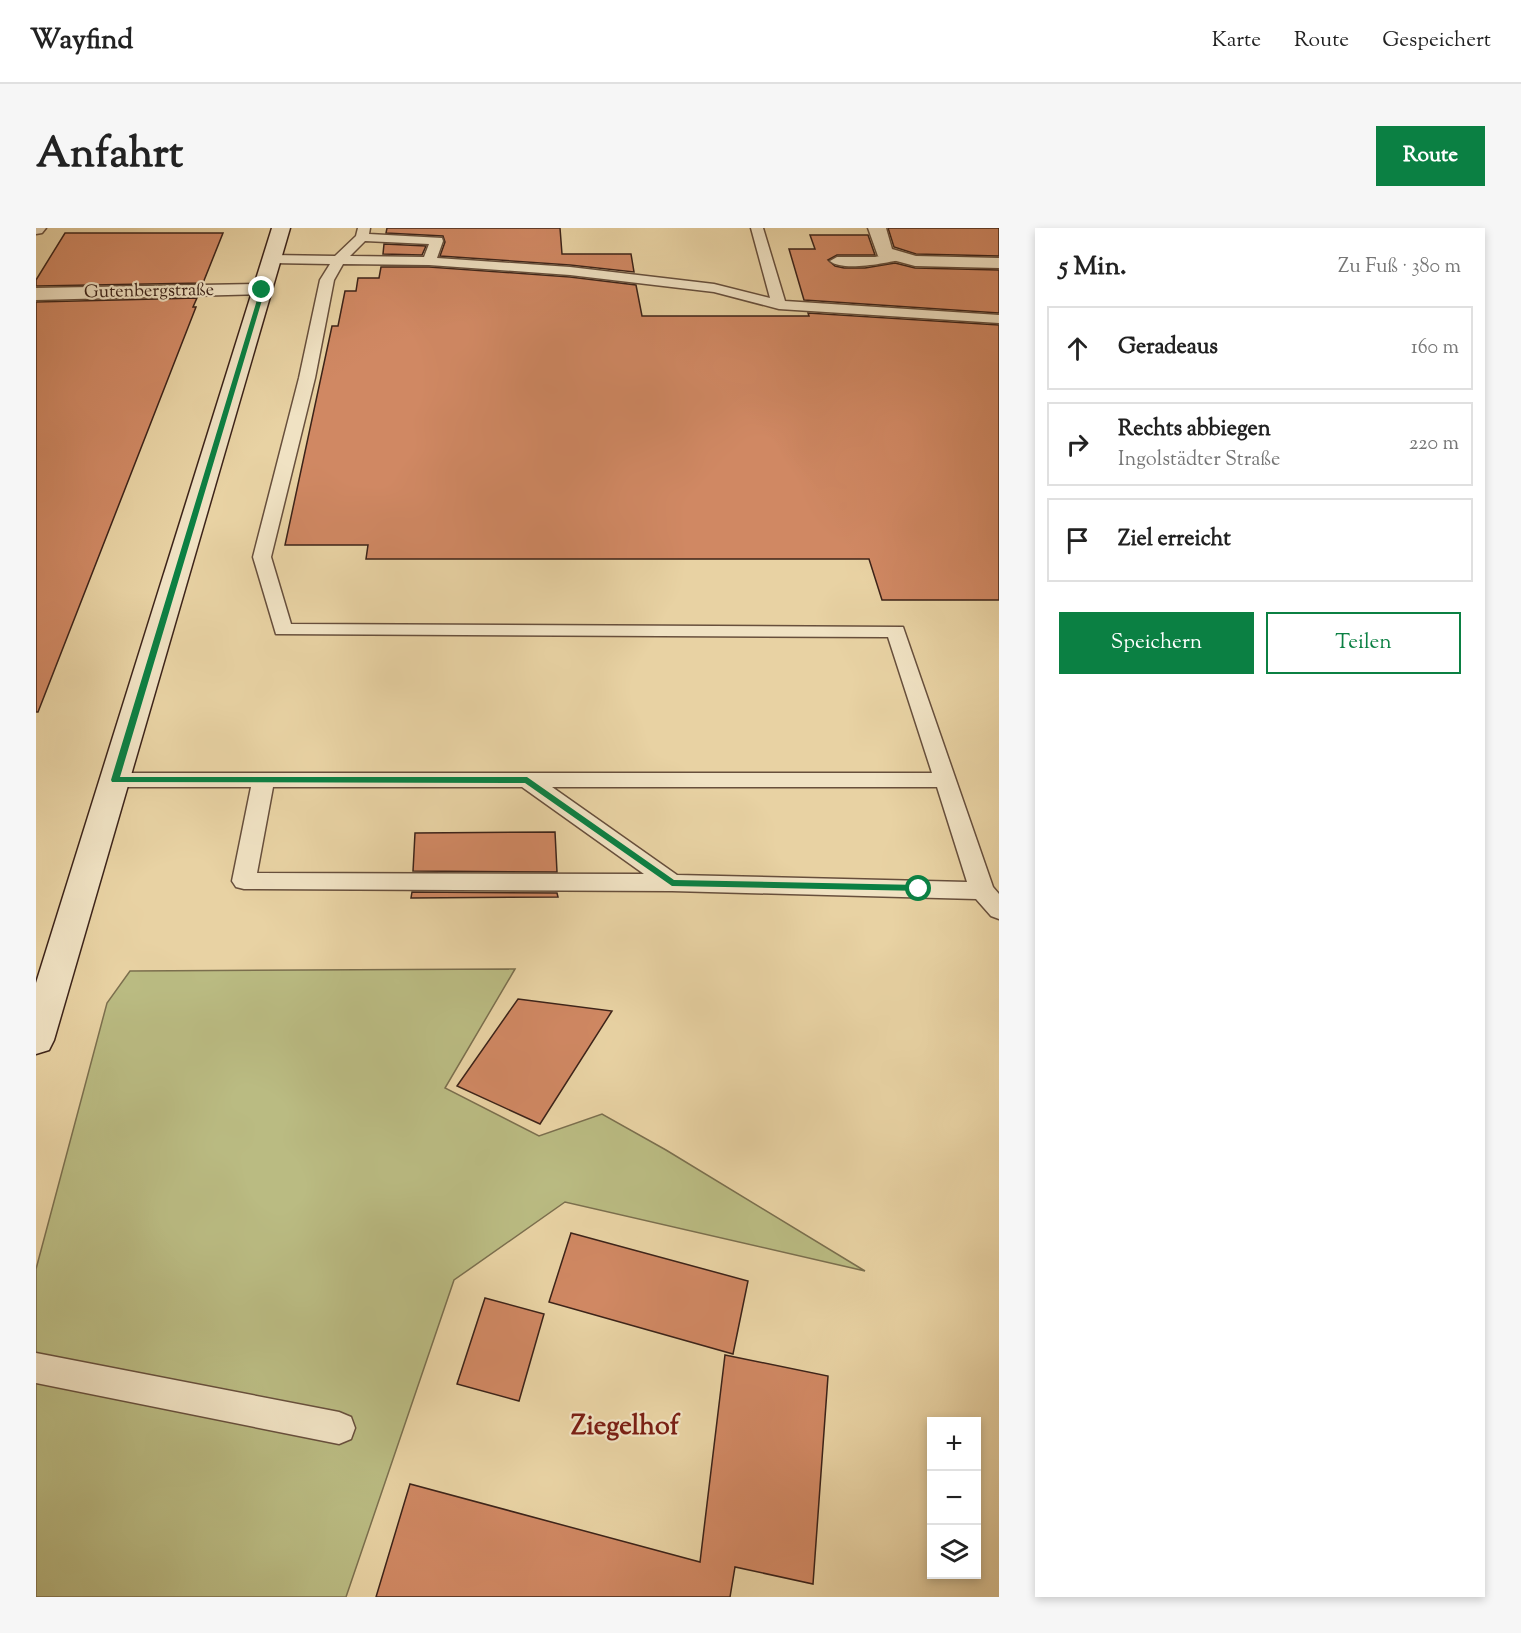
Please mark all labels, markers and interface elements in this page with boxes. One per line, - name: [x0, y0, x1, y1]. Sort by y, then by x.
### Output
- text: Wayfind: [30, 21, 133, 61]
- text: Karte: [1212, 26, 1261, 56]
- text: Route: [1294, 26, 1349, 56]
- text: Gespeichert: [1382, 26, 1491, 56]
- text: Anfahrt: [36, 126, 183, 186]
- button: Route: [1376, 126, 1485, 186]
- text: 5 Min.: [1059, 249, 1127, 286]
- text: Zu Fuß · 380 m: [1338, 253, 1461, 282]
- route end: [248, 276, 274, 302]
- street label: Gutenbergstraße: [84, 278, 214, 306]
- icon: ahead: [1061, 332, 1094, 365]
- text: Geradeaus: [1118, 332, 1218, 364]
- text: 160 m: [1411, 334, 1459, 363]
- text: Rechts abbiegen: [1118, 414, 1271, 446]
- icon: right: [1061, 428, 1094, 461]
- text: 220 m: [1409, 430, 1459, 459]
- text: Ingolstädter Straße: [1118, 446, 1280, 475]
- icon: arrive: [1061, 524, 1094, 557]
- text: Ziel erreicht: [1118, 524, 1231, 556]
- button: Speichern: [1059, 612, 1254, 674]
- button: Teilen: [1266, 612, 1461, 674]
- route start: [905, 875, 931, 901]
- district label: Ziegelhof: [571, 1408, 681, 1447]
- map controls: [927, 1417, 981, 1579]
- button: +: [927, 1417, 981, 1471]
- button: −: [927, 1471, 981, 1525]
- button: layers: [927, 1525, 981, 1579]

